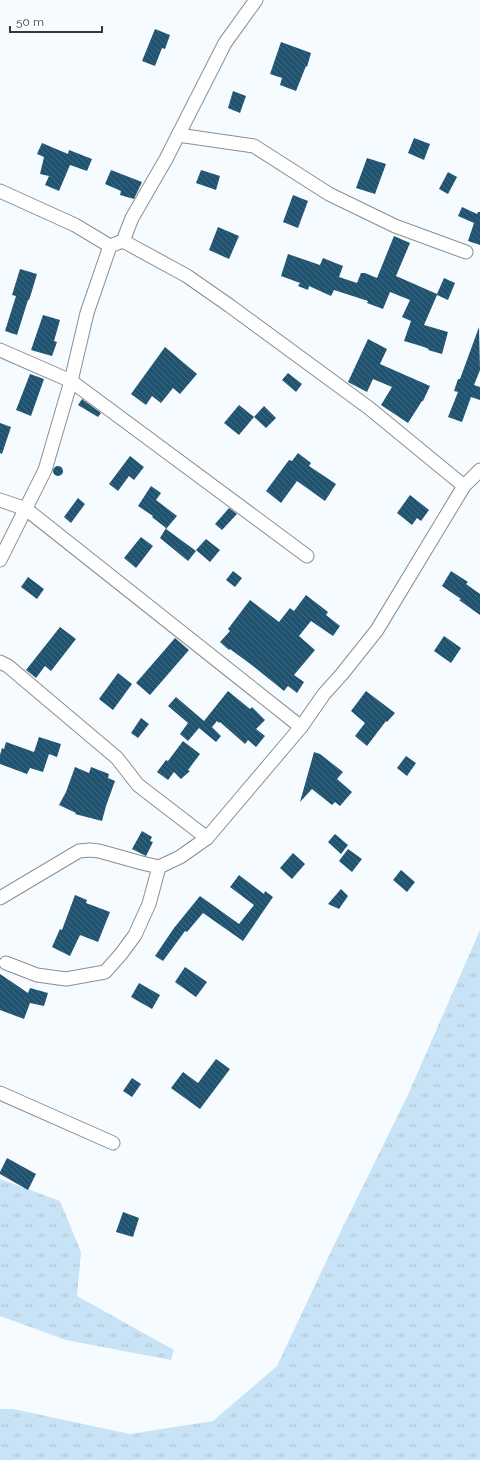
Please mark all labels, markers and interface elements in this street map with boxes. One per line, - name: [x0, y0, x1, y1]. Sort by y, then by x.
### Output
- scale bar: [10, 8, 102, 34]
- text: 50 m: [16, 15, 44, 29]

